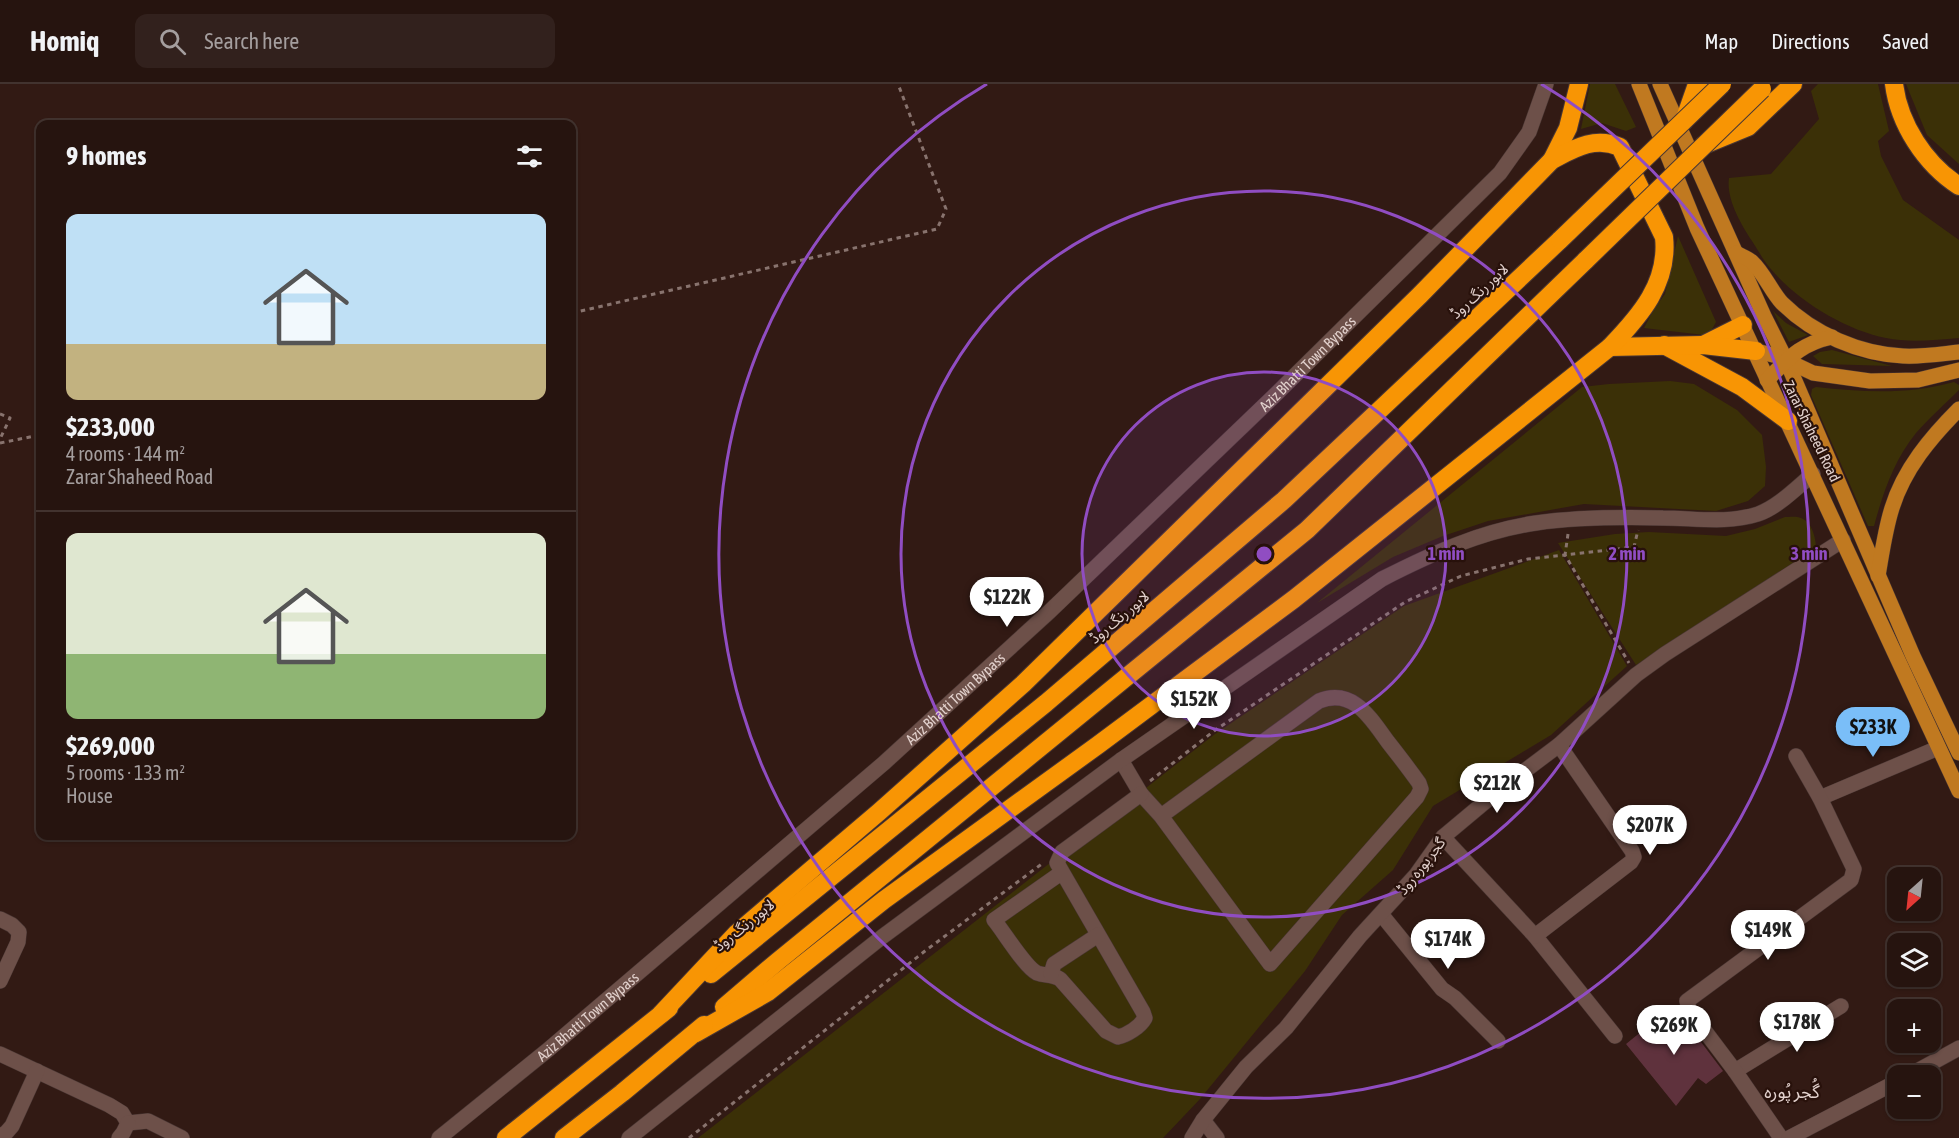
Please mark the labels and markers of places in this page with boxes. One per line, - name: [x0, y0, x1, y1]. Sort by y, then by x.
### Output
- centre of rings: [1254, 544, 1274, 564]
- pin: $122K: [965, 577, 1049, 628]
- pin: $152K: [1152, 679, 1236, 730]
- pin: $233K: [1831, 707, 1915, 758]
- pin: $212K: [1455, 763, 1539, 814]
- pin: $207K: [1608, 805, 1692, 856]
- pin: $149K: [1726, 910, 1810, 961]
- pin: $174K: [1406, 919, 1490, 970]
- pin: $178K: [1755, 1002, 1839, 1053]
- pin: $269K: [1632, 1005, 1716, 1056]

